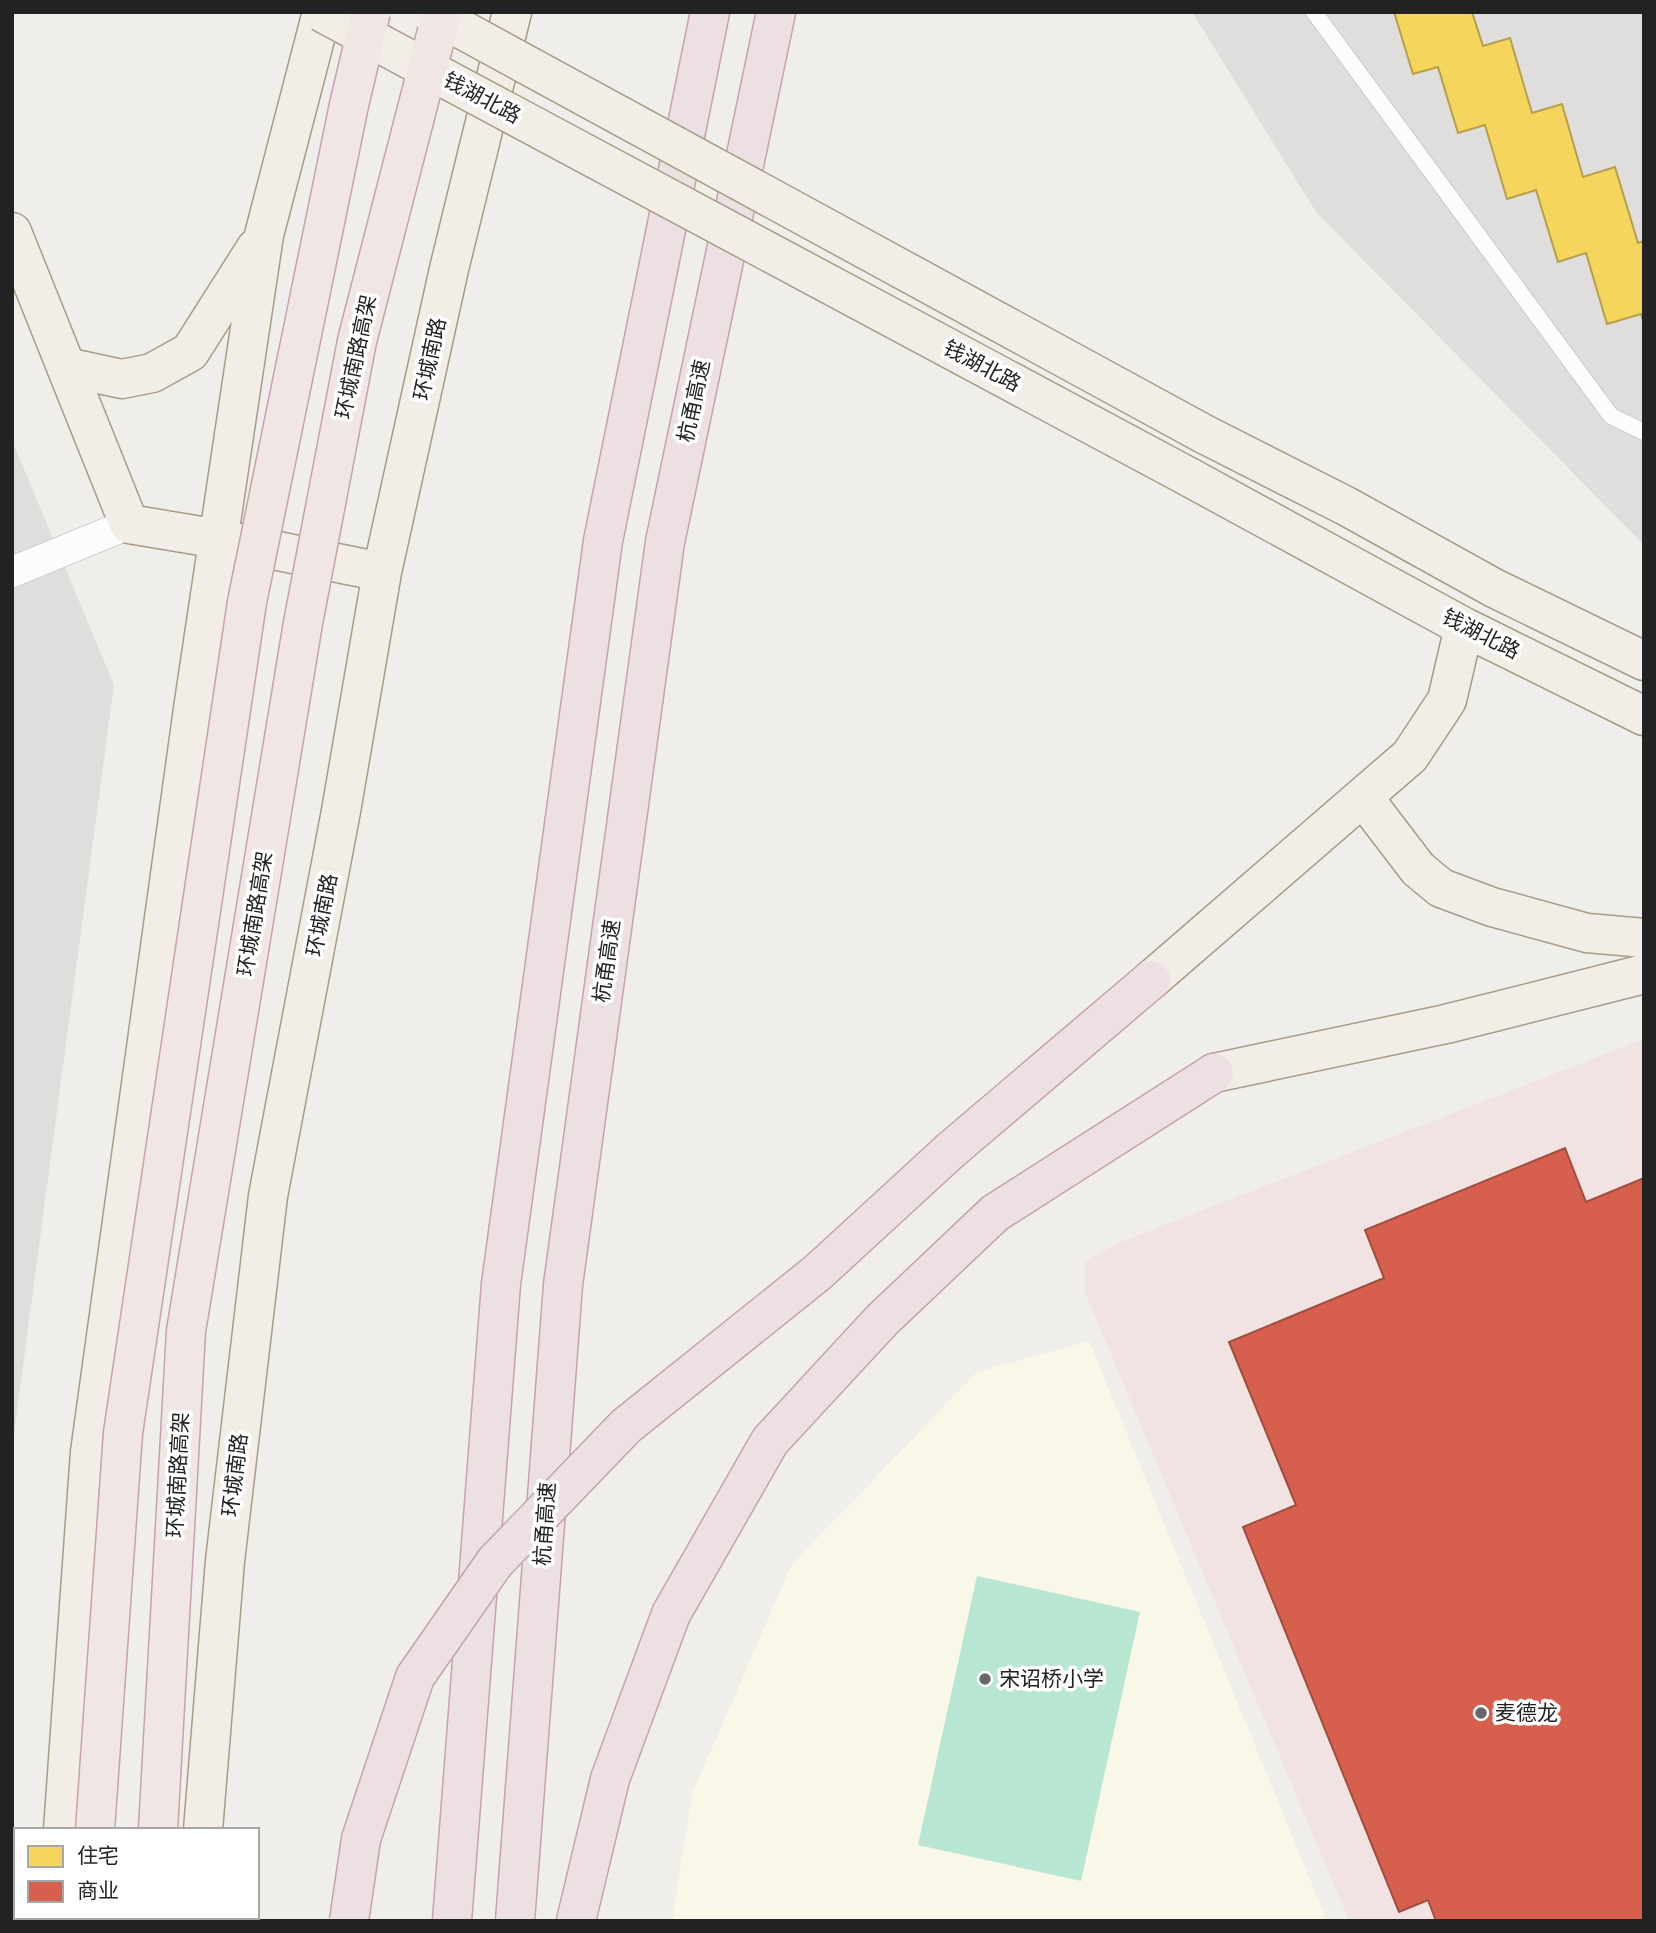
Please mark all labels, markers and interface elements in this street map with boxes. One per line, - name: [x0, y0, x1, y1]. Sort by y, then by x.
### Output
- street label: 钱湖北路: [438, 66, 526, 130]
- street label: 环城南路高架: [329, 292, 383, 422]
- street label: 环城南路: [408, 315, 452, 403]
- street label: 钱湖北路: [938, 334, 1026, 398]
- street label: 杭甬高速: [672, 357, 716, 445]
- street label: 钱湖北路: [1437, 602, 1525, 666]
- street label: 环城南路高架: [231, 850, 279, 978]
- street label: 环城南路: [300, 871, 344, 959]
- street label: 杭甬高速: [587, 917, 627, 1005]
- street label: 环城南路高架: [161, 1411, 195, 1539]
- street label: 环城南路: [216, 1432, 254, 1518]
- street label: 杭甬高速: [528, 1481, 562, 1567]
- place label: 宋诏桥小学: [999, 1665, 1104, 1693]
- marker: 宋诏桥小学: [977, 1671, 993, 1687]
- place label: 麦德龙: [1495, 1699, 1558, 1727]
- marker: 麦德龙: [1473, 1705, 1489, 1721]
- legend: [14, 1828, 259, 1919]
- text: 住宅: [77, 1842, 119, 1870]
- text: 商业: [77, 1877, 119, 1905]

